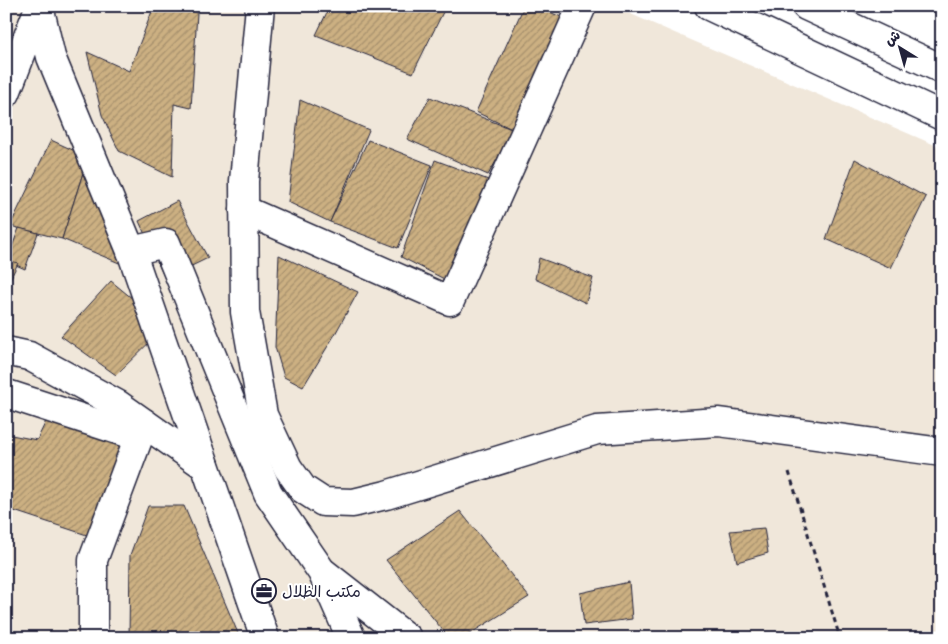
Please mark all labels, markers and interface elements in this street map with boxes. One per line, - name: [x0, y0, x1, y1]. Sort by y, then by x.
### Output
- north arrow: [876, 22, 926, 72]
- text: ش: [881, 27, 904, 50]
- office icon: مكتب الظلال: [251, 578, 277, 604]
- place label: مكتب الظلال: [282, 582, 361, 603]

